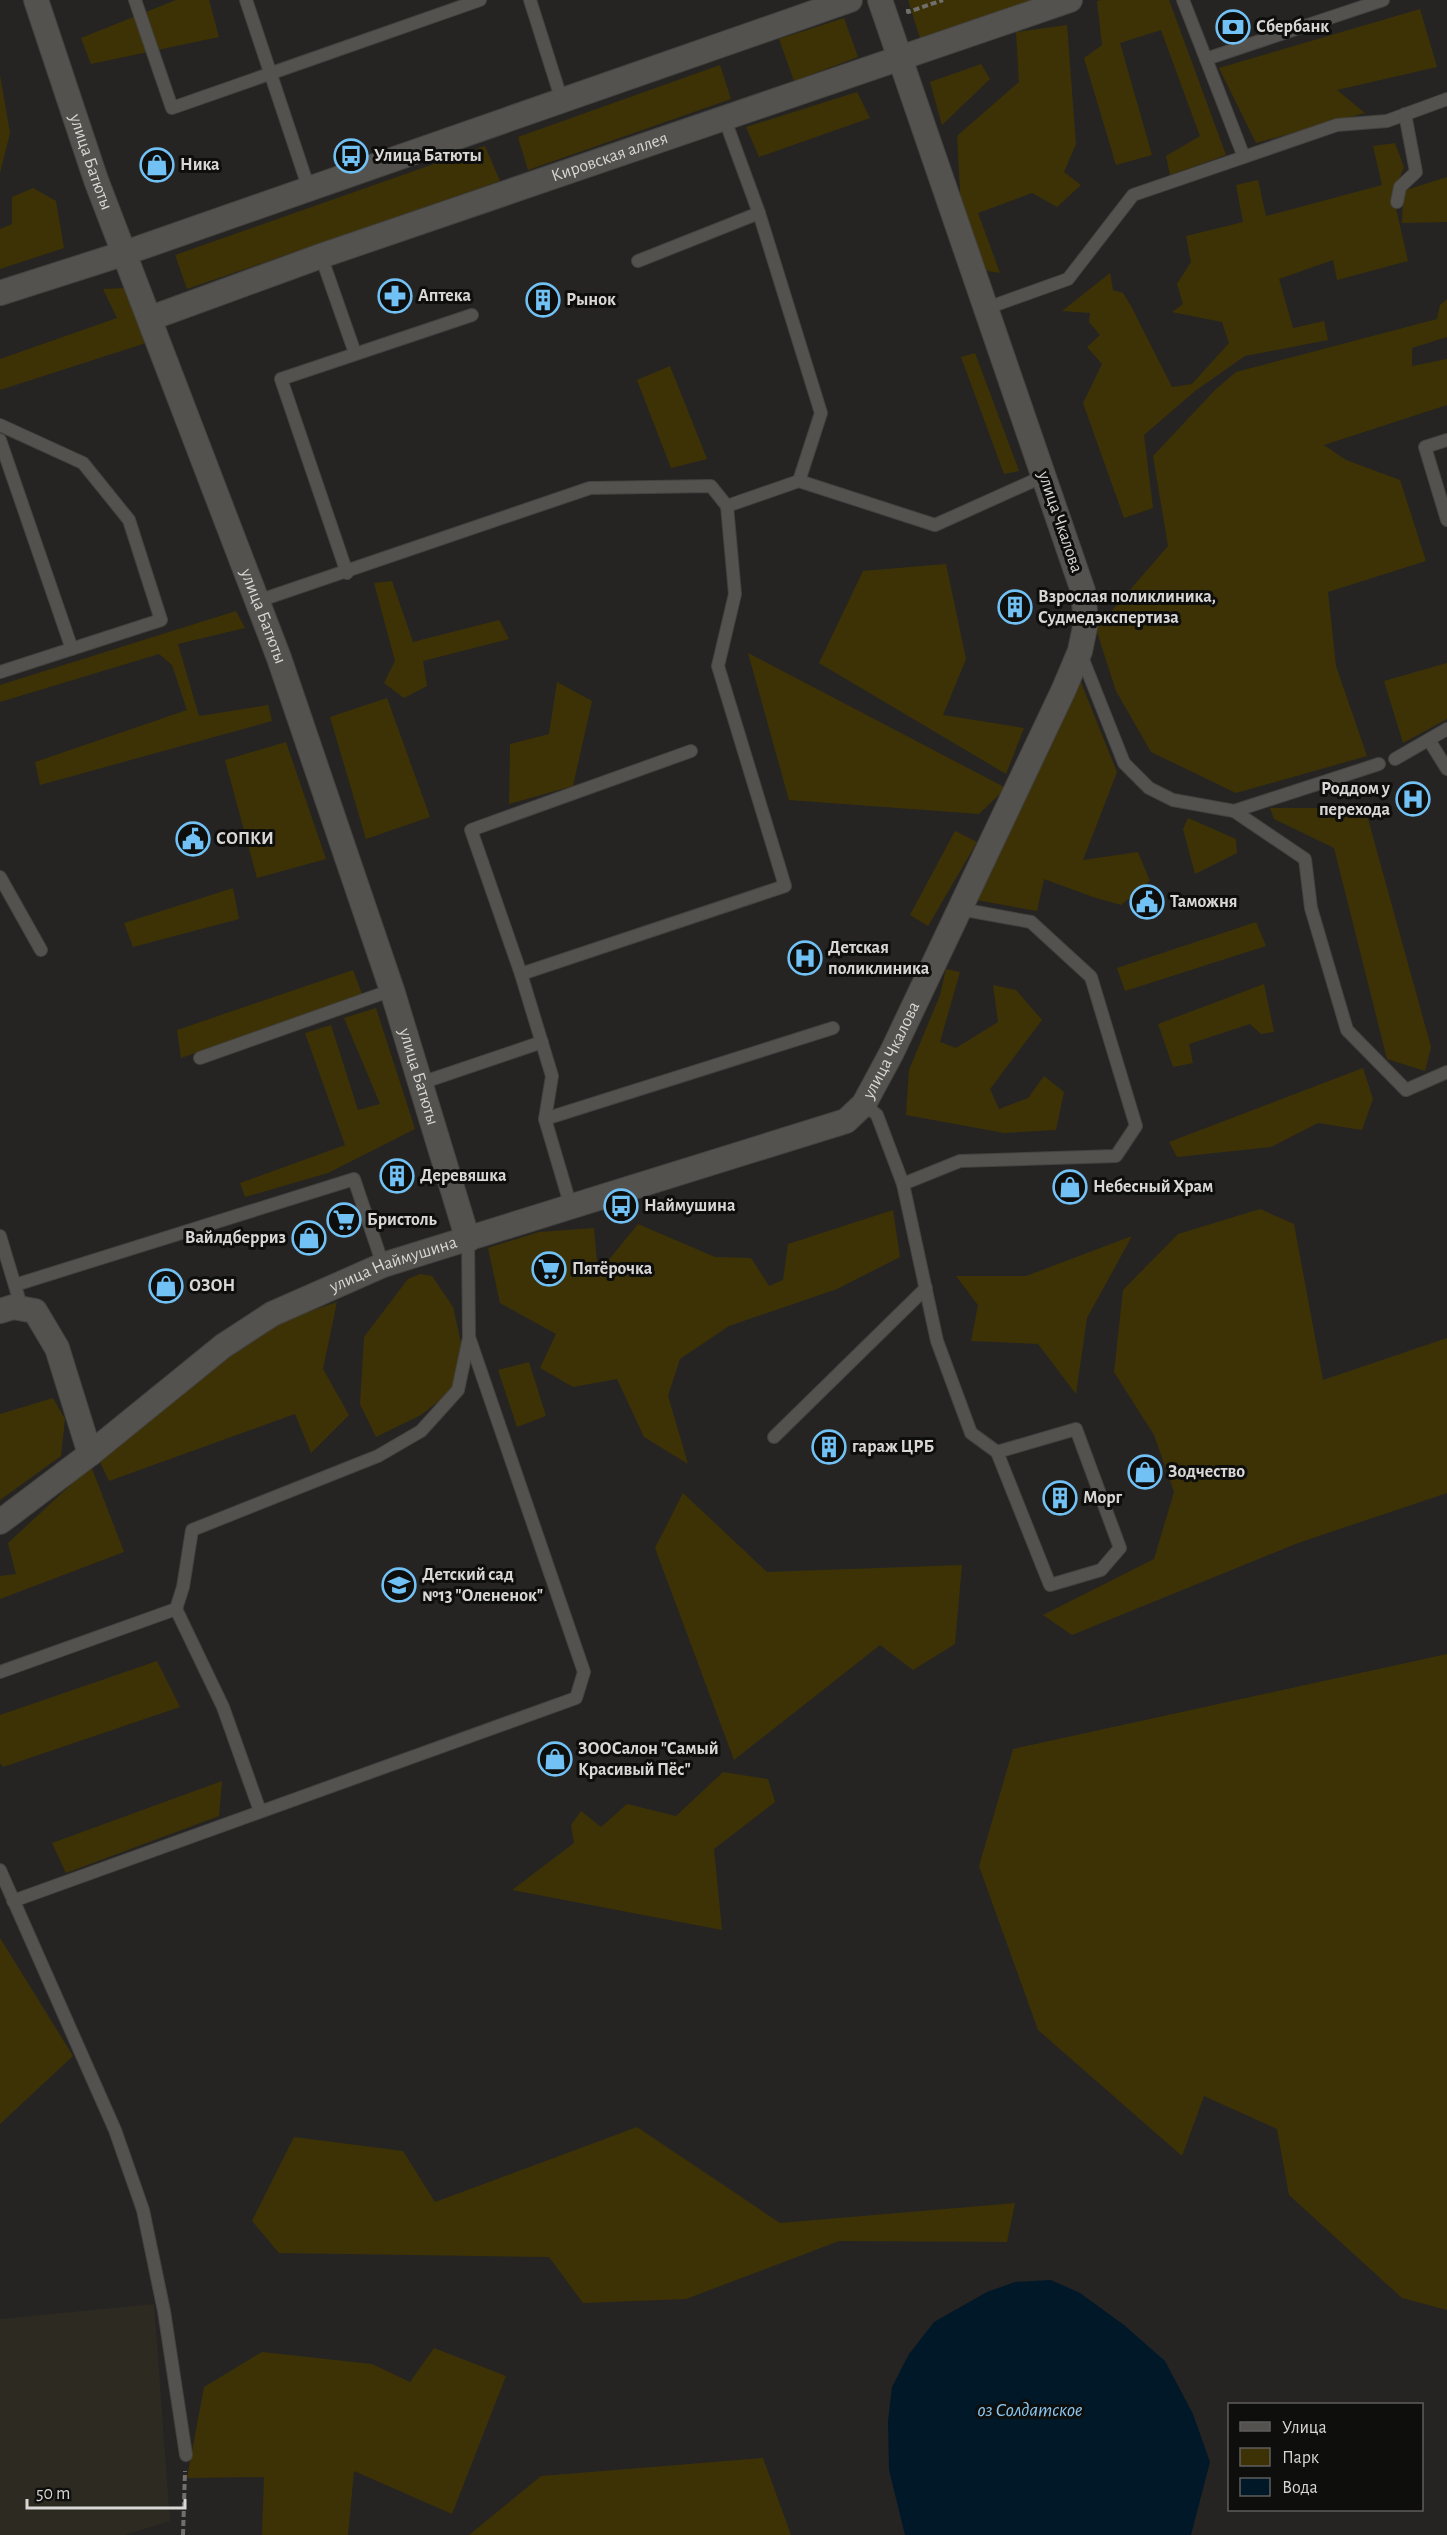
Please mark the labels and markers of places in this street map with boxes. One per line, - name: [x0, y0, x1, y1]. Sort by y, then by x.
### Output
- bank icon: Сбербанк: [1215, 9, 1251, 45]
- place label: Сбербанк: [1256, 18, 1329, 36]
- bus stop icon: Улица Батюты: [333, 138, 369, 174]
- shop icon: Ника: [139, 147, 175, 183]
- place label: Улица Батюты: [374, 147, 482, 165]
- place label: Ника: [180, 156, 220, 174]
- pharmacy icon: Аптека: [377, 278, 413, 314]
- building icon: Рынок: [525, 282, 561, 318]
- place label: Аптека: [418, 287, 471, 305]
- place label: Рынок: [566, 291, 616, 309]
- place label: Взрослая поликлиника, Судмедэкспертиза: [1038, 588, 1216, 627]
- building icon: Взрослая поликлиника, Судмедэкспертиза: [997, 589, 1033, 625]
- place label: Роддом у перехода: [1319, 780, 1391, 819]
- hospital icon: Роддом у перехода: [1395, 781, 1431, 817]
- public building icon: СОПКИ: [175, 821, 211, 857]
- place label: СОПКИ: [216, 830, 274, 848]
- public building icon: Таможня: [1129, 884, 1165, 920]
- place label: Таможня: [1170, 893, 1238, 911]
- place label: Детская поликлиника: [828, 939, 930, 978]
- hospital icon: Детская поликлиника: [787, 940, 823, 976]
- building icon: Деревяшка: [379, 1158, 415, 1194]
- place label: Деревяшка: [420, 1167, 507, 1185]
- shop icon: Небесный Храм: [1052, 1169, 1088, 1205]
- place label: Небесный Храм: [1093, 1178, 1213, 1196]
- bus stop icon: Наймушина: [603, 1188, 639, 1224]
- place label: Наймушина: [644, 1197, 736, 1215]
- supermarket icon: Бристоль: [326, 1202, 362, 1238]
- place label: Бристоль: [367, 1211, 438, 1229]
- shop icon: Вайлдберриз: [291, 1220, 327, 1256]
- place label: Вайлдберриз: [185, 1229, 286, 1247]
- supermarket icon: Пятёрочка: [531, 1251, 567, 1287]
- place label: Пятёрочка: [572, 1260, 653, 1278]
- shop icon: ОЗОН: [148, 1268, 184, 1304]
- place label: ОЗОН: [189, 1277, 235, 1295]
- building icon: гараж ЦРБ: [811, 1429, 847, 1465]
- place label: гараж ЦРБ: [852, 1438, 934, 1456]
- shop icon: Зодчество: [1127, 1454, 1163, 1490]
- place label: Зодчество: [1168, 1463, 1245, 1481]
- building icon: Морг: [1042, 1480, 1078, 1516]
- place label: Морг: [1083, 1489, 1123, 1507]
- place label: Детский сад №13 "Олененок": [422, 1566, 543, 1605]
- school or university icon: Детский сад №13 "Олененок": [381, 1567, 417, 1603]
- place label: ЗООСалон "Самый Красивый Пёс": [578, 1740, 719, 1779]
- shop icon: ЗООСалон "Самый Красивый Пёс": [537, 1741, 573, 1777]

